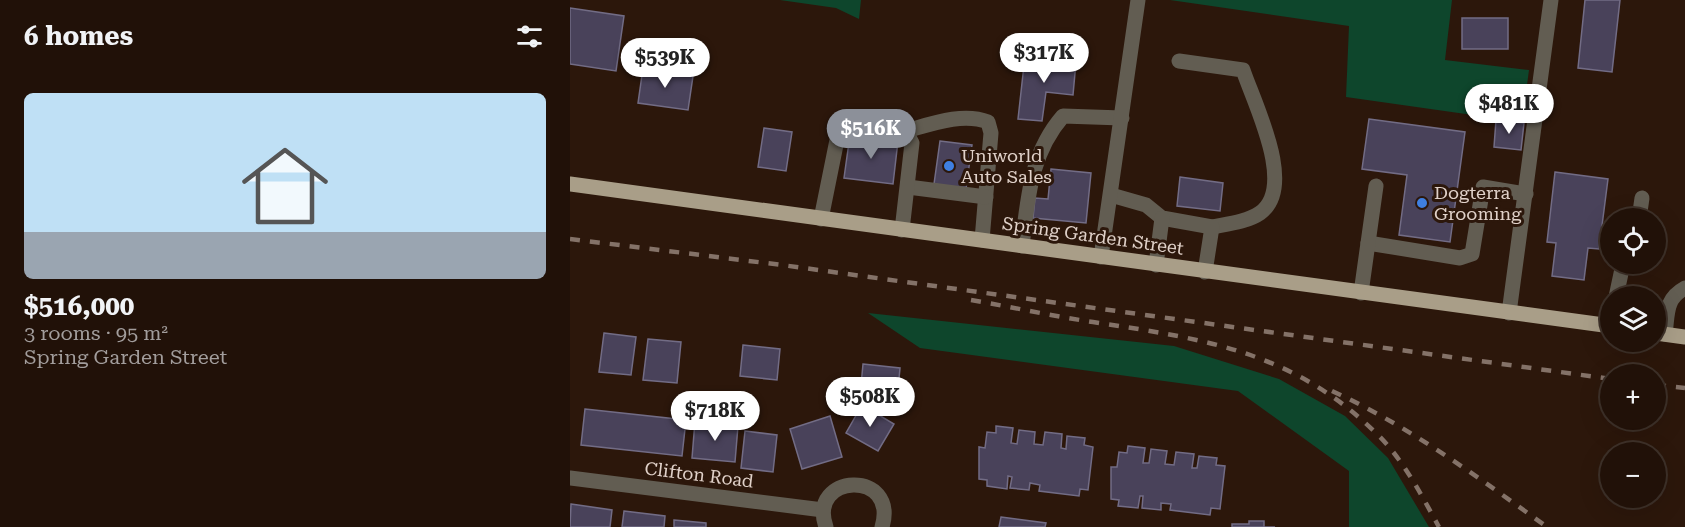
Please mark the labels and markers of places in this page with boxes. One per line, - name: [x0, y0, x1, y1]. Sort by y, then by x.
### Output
- pin: $317K: [1002, 33, 1086, 84]
- pin: $539K: [623, 38, 707, 89]
- pin: $481K: [1467, 84, 1551, 135]
- pin: $516K: [829, 109, 913, 160]
- place label: Uniworld Auto Sales: [961, 145, 1052, 187]
- marker: Uniworld Auto Sales: [942, 159, 956, 173]
- place label: Dogterra Grooming: [1434, 182, 1522, 224]
- marker: Dogterra Grooming: [1415, 196, 1429, 210]
- pin: $508K: [828, 377, 912, 428]
- pin: $718K: [673, 391, 757, 442]

